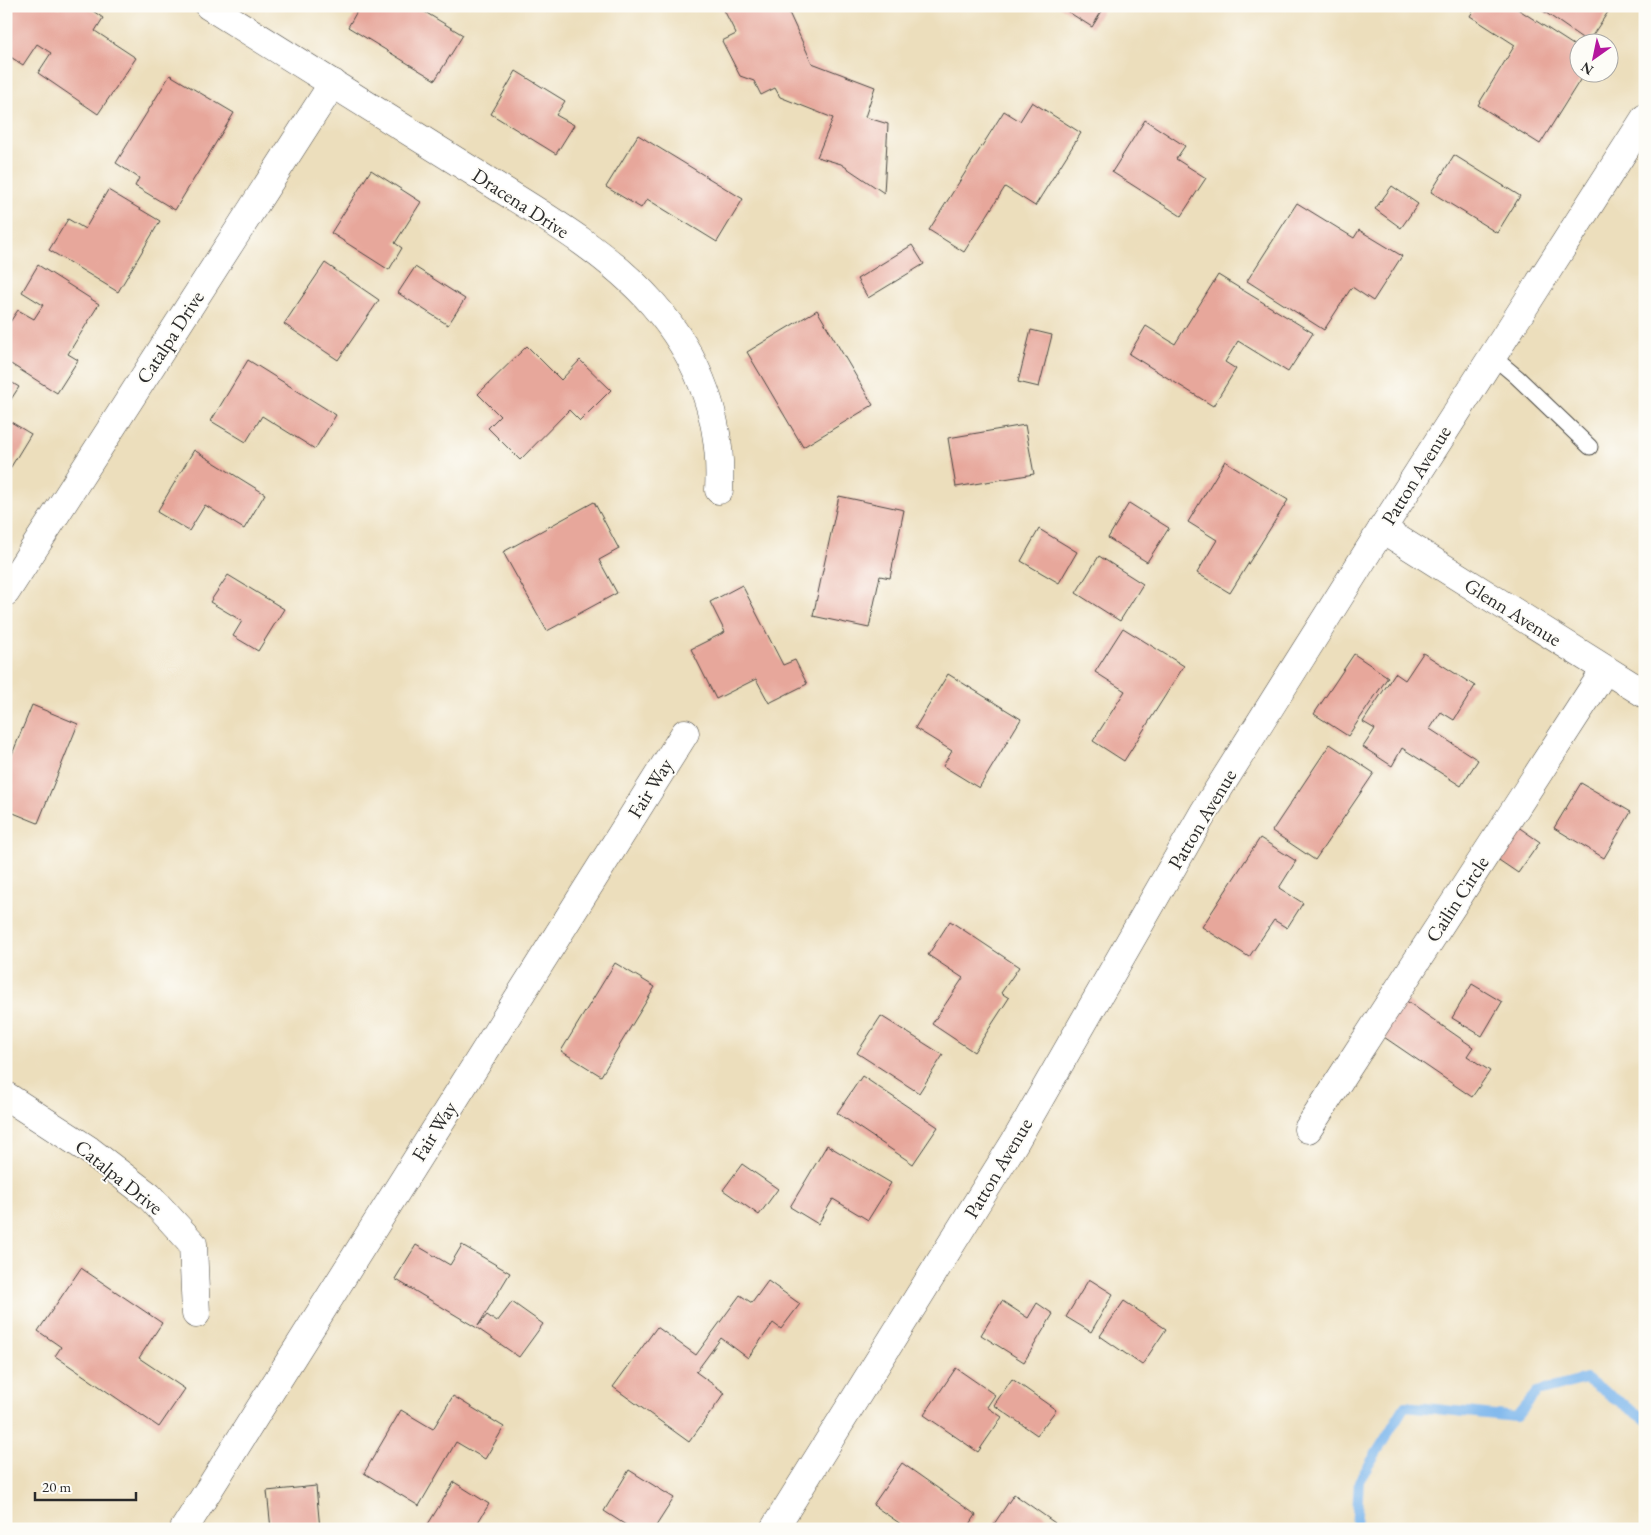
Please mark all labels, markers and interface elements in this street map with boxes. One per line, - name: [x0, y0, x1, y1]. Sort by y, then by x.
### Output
- north arrow: [1568, 32, 1618, 82]
- text: N: [1577, 58, 1597, 80]
- street label: Dracena Drive: [468, 162, 575, 244]
- street label: Catalpa Drive: [130, 285, 210, 388]
- street label: Patton Avenue: [1375, 420, 1457, 530]
- street label: Glenn Avenue: [1460, 572, 1567, 652]
- street label: Fair Way: [621, 753, 679, 823]
- street label: Patton Avenue: [1162, 764, 1242, 874]
- street label: Cailin Circle: [1419, 851, 1495, 947]
- street label: Fair Way: [405, 1096, 463, 1166]
- street label: Patton Avenue: [958, 1113, 1038, 1223]
- street label: Catalpa Drive: [70, 1134, 168, 1221]
- scale bar: [35, 1470, 136, 1502]
- text: 20 m: [42, 1477, 71, 1496]

